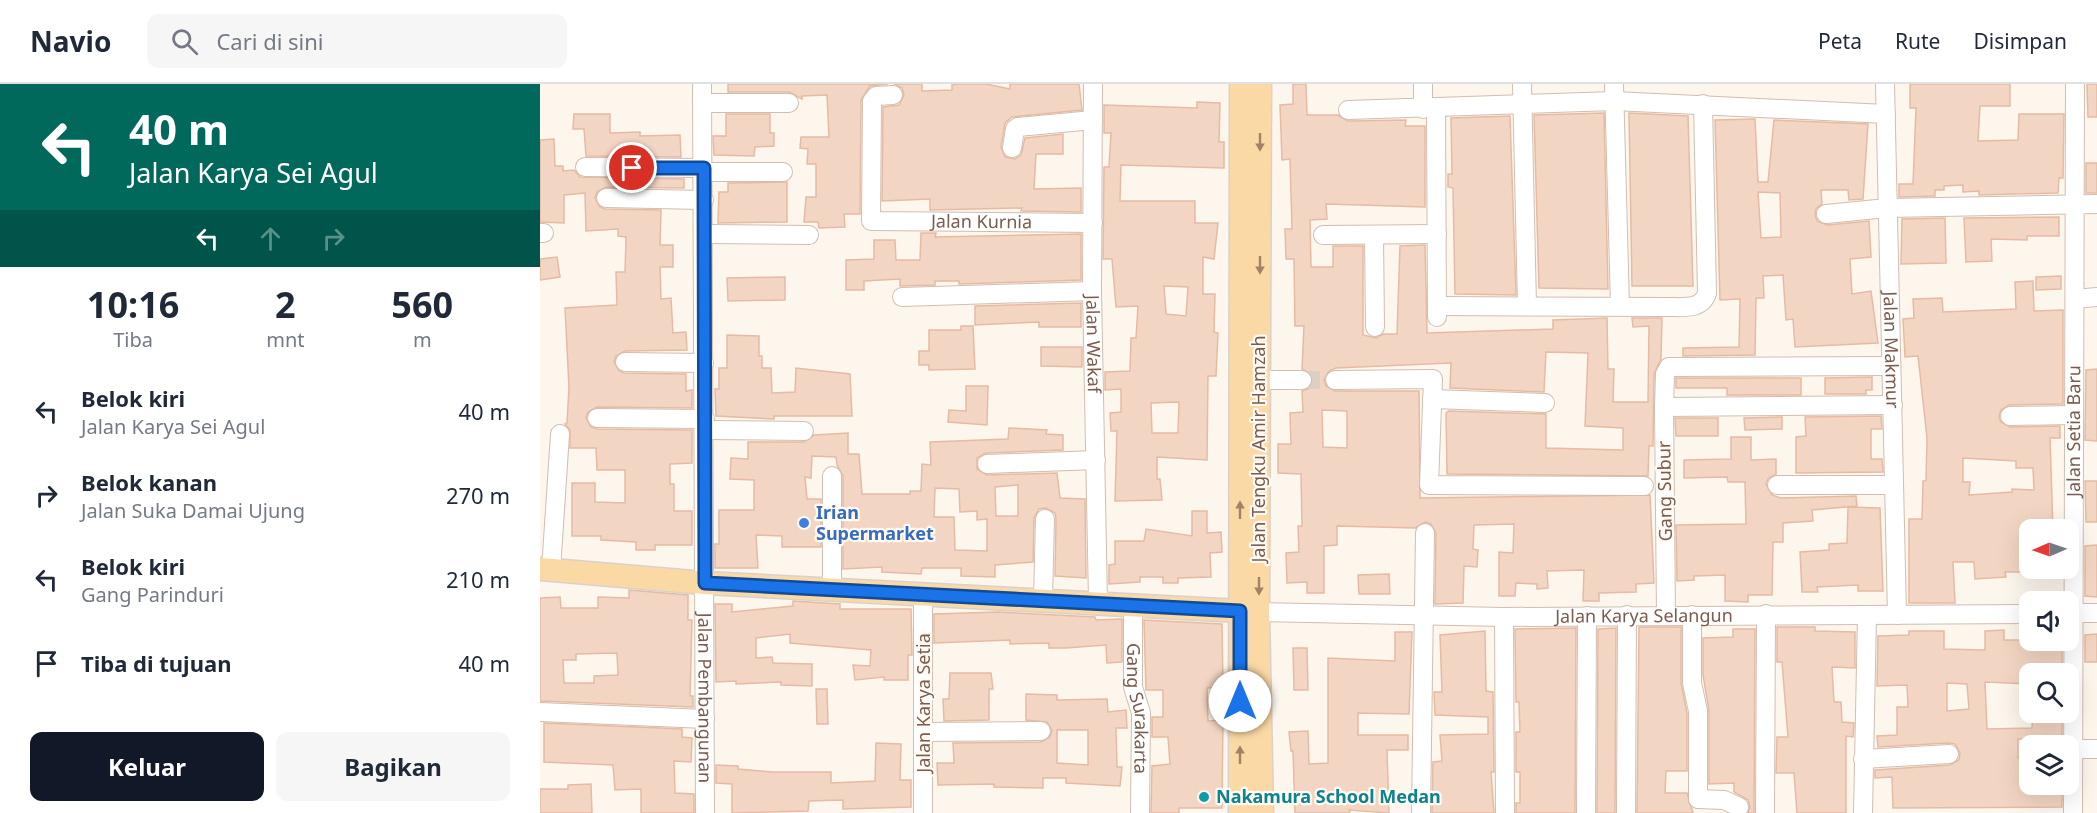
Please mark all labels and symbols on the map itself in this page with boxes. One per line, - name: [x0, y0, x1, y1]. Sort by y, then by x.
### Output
- one-way arrow: [1255, 133, 1265, 152]
- pin: [606, 142, 657, 193]
- street label: Jalan Kurnia: [929, 209, 1032, 233]
- one-way arrow: [1255, 255, 1264, 274]
- street label: Jalan Makmur: [1879, 289, 1905, 409]
- street label: Jalan Wakaf: [1081, 293, 1107, 394]
- street label: Jalan Tengku Amir Hamzah: [1246, 335, 1270, 565]
- street label: Jalan Setia Baru: [2061, 365, 2085, 499]
- street label: Gang Subur: [1651, 440, 1677, 542]
- place label: Irian Supermarket: [816, 500, 934, 545]
- one-way arrow: [1235, 501, 1245, 520]
- marker: Irian Supermarket: [797, 516, 811, 530]
- north arrow: [2019, 519, 2079, 579]
- one-way arrow: [1254, 576, 1264, 595]
- street label: Jalan Karya Selangun: [1553, 603, 1733, 628]
- street label: Jalan Pembangunan: [693, 611, 718, 783]
- street label: Jalan Karya Setia: [911, 633, 935, 775]
- street label: Gang Surakarta: [1122, 643, 1154, 774]
- position arrow: [1208, 669, 1272, 733]
- one-way arrow: [1235, 745, 1245, 764]
- place label: Nakamura School Medan: [1216, 784, 1441, 808]
- marker: Nakamura School Medan: [1197, 790, 1211, 804]

